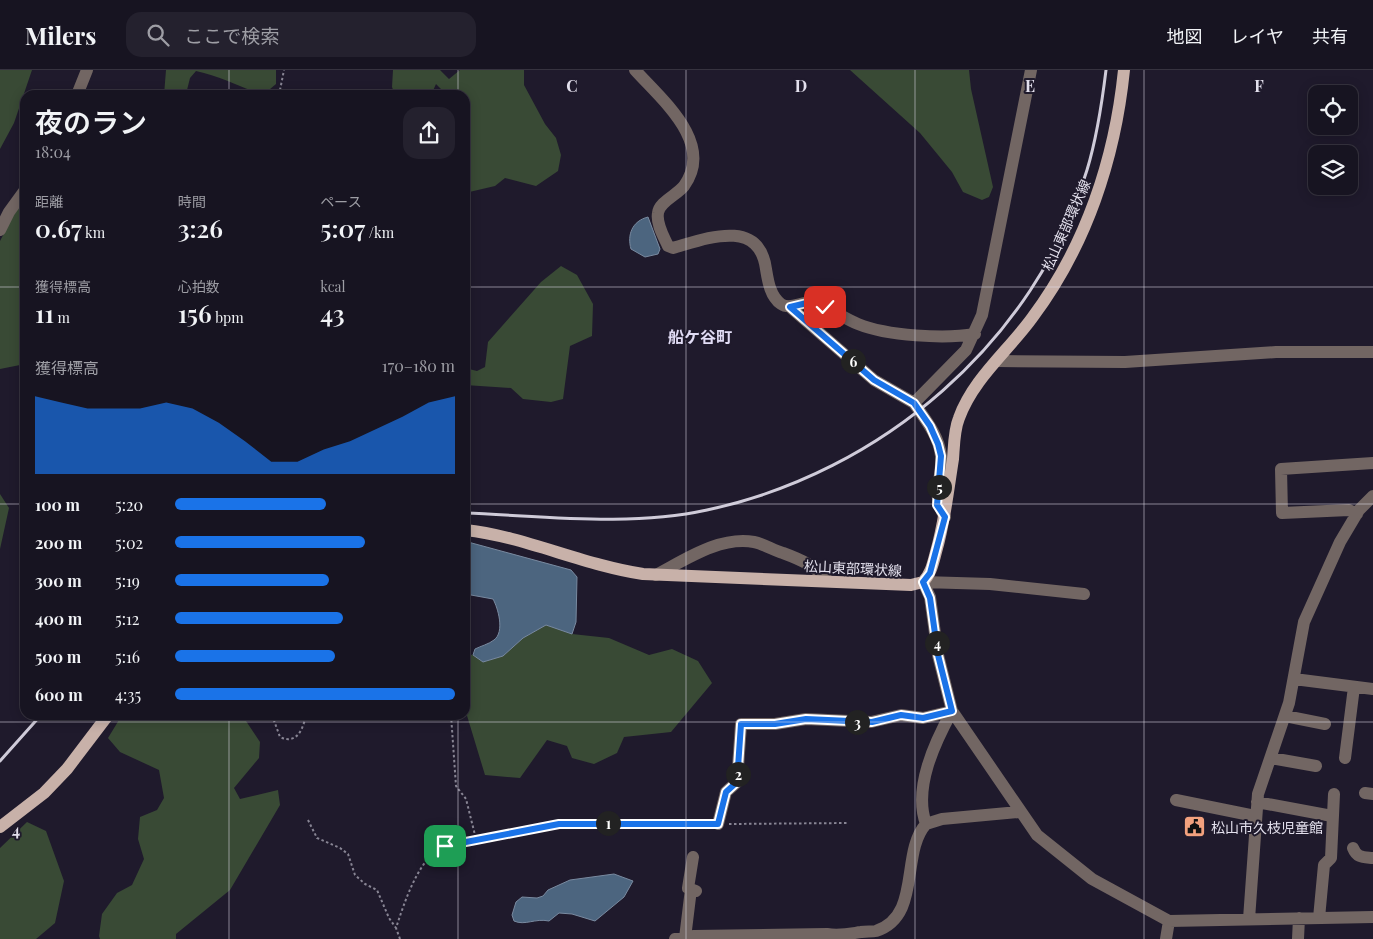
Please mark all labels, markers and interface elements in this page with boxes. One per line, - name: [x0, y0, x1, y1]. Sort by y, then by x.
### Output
- search box: [126, 12, 476, 57]
- text: Milers: [25, 19, 96, 51]
- icon: search: [144, 21, 172, 49]
- text: ここで検索: [184, 22, 279, 48]
- text: 地図: [1167, 24, 1203, 48]
- text: レイヤ: [1231, 24, 1284, 48]
- text: 共有: [1312, 24, 1348, 48]
- text: C: [566, 75, 578, 96]
- text: D: [795, 75, 807, 96]
- text: E: [1025, 75, 1035, 96]
- text: F: [1254, 75, 1264, 96]
- map controls: [1308, 85, 1358, 195]
- button: locate: [1308, 85, 1358, 135]
- text: 夜のラン: [35, 103, 147, 140]
- button: share: [403, 107, 455, 159]
- text: 18:04: [35, 141, 71, 162]
- button: layers: [1308, 145, 1358, 195]
- street label: 松山東部環状線: [1037, 176, 1095, 274]
- text: 距離: [35, 192, 63, 211]
- text: 時間: [178, 192, 206, 211]
- text: ペース: [320, 192, 362, 211]
- text: 0.67: [35, 211, 82, 244]
- text: 3:26: [178, 211, 223, 244]
- text: 5:07: [320, 211, 365, 244]
- text: km: [82, 223, 105, 242]
- text: /km: [365, 223, 394, 242]
- text: 獲得標高: [35, 277, 91, 296]
- text: 心拍数: [178, 277, 220, 296]
- text: kcal: [320, 277, 345, 296]
- pin: [804, 286, 846, 328]
- icon: check: [811, 293, 839, 321]
- text: 11: [35, 296, 54, 329]
- text: 156: [178, 296, 212, 329]
- text: 43: [320, 296, 345, 329]
- text: m: [54, 308, 70, 327]
- text: bpm: [212, 308, 244, 327]
- district label: 船ケ谷町: [668, 326, 732, 347]
- pin: 6: [840, 348, 866, 374]
- text: 6: [850, 352, 857, 371]
- text: 170–180 m: [382, 355, 455, 376]
- text: 獲得標高: [35, 357, 99, 378]
- pin: 5: [926, 474, 952, 500]
- text: 5: [936, 478, 943, 497]
- text: 100 m: [35, 494, 80, 515]
- text: 5:20: [115, 494, 143, 515]
- text: 200 m: [35, 532, 82, 553]
- text: 5:02: [115, 532, 143, 553]
- street label: 松山東部環状線: [804, 556, 902, 580]
- text: 300 m: [35, 570, 82, 591]
- text: 5:19: [115, 570, 140, 591]
- text: 400 m: [35, 608, 82, 629]
- text: 5:12: [115, 608, 139, 629]
- pin: 4: [924, 630, 950, 656]
- text: 4: [934, 634, 941, 653]
- text: 500 m: [35, 646, 81, 667]
- text: 5:16: [115, 646, 140, 667]
- text: 600 m: [35, 684, 83, 705]
- text: 4:35: [115, 684, 141, 705]
- pin: 3: [844, 710, 870, 734]
- text: 3: [854, 713, 861, 732]
- pin: 2: [726, 762, 750, 786]
- text: 2: [735, 765, 742, 784]
- pin: 1: [596, 810, 620, 836]
- text: 1: [606, 814, 611, 833]
- public building icon: 松山市久枝児童館: [1183, 815, 1207, 839]
- place label: 松山市久枝児童館: [1211, 818, 1323, 837]
- text: 4: [12, 819, 20, 840]
- pin: [424, 825, 466, 867]
- icon: arrive: [431, 832, 459, 860]

